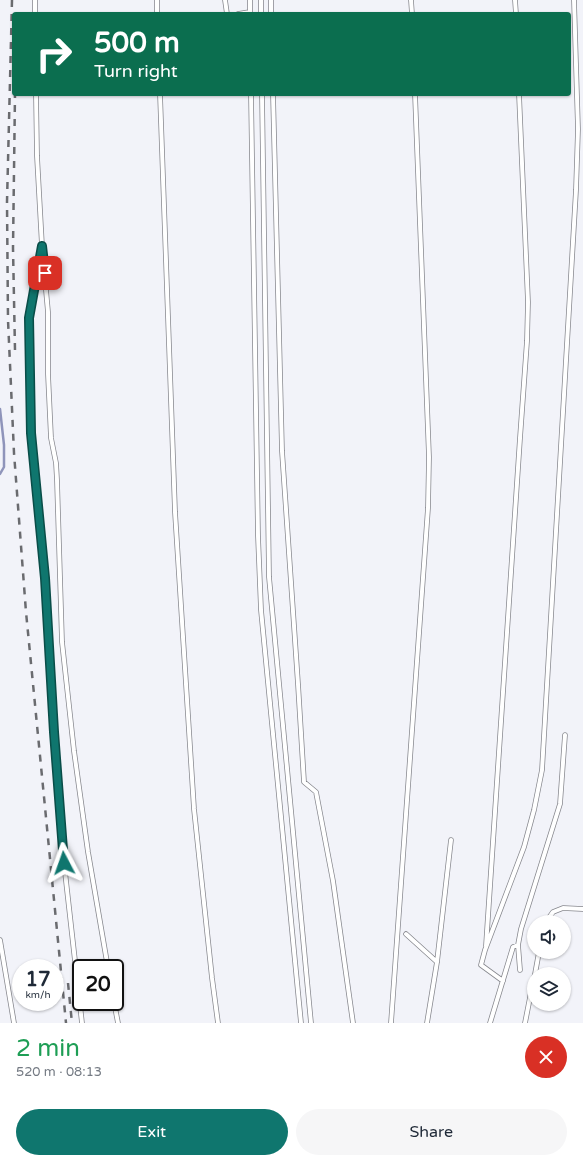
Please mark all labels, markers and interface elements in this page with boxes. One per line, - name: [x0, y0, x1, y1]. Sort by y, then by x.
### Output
- text: 500 m: [94, 26, 180, 60]
- icon: right: [28, 28, 80, 80]
- text: Turn right: [94, 60, 178, 82]
- pin: [28, 256, 62, 290]
- icon: arrive: [34, 262, 56, 284]
- position arrow: [43, 842, 85, 884]
- map controls: [527, 915, 571, 1011]
- button: sound: [527, 915, 571, 959]
- speed limit sign: 20: [72, 959, 124, 1011]
- button: layers: [527, 967, 571, 1011]
- text: 17: [25, 968, 51, 992]
- text: km/h: [25, 989, 51, 1001]
- text: 2 min: [16, 1034, 80, 1063]
- button: close: [525, 1036, 567, 1078]
- text: 520 m · 08:13: [16, 1064, 102, 1080]
- button: Exit: [16, 1109, 288, 1155]
- button: Share: [296, 1109, 567, 1155]

